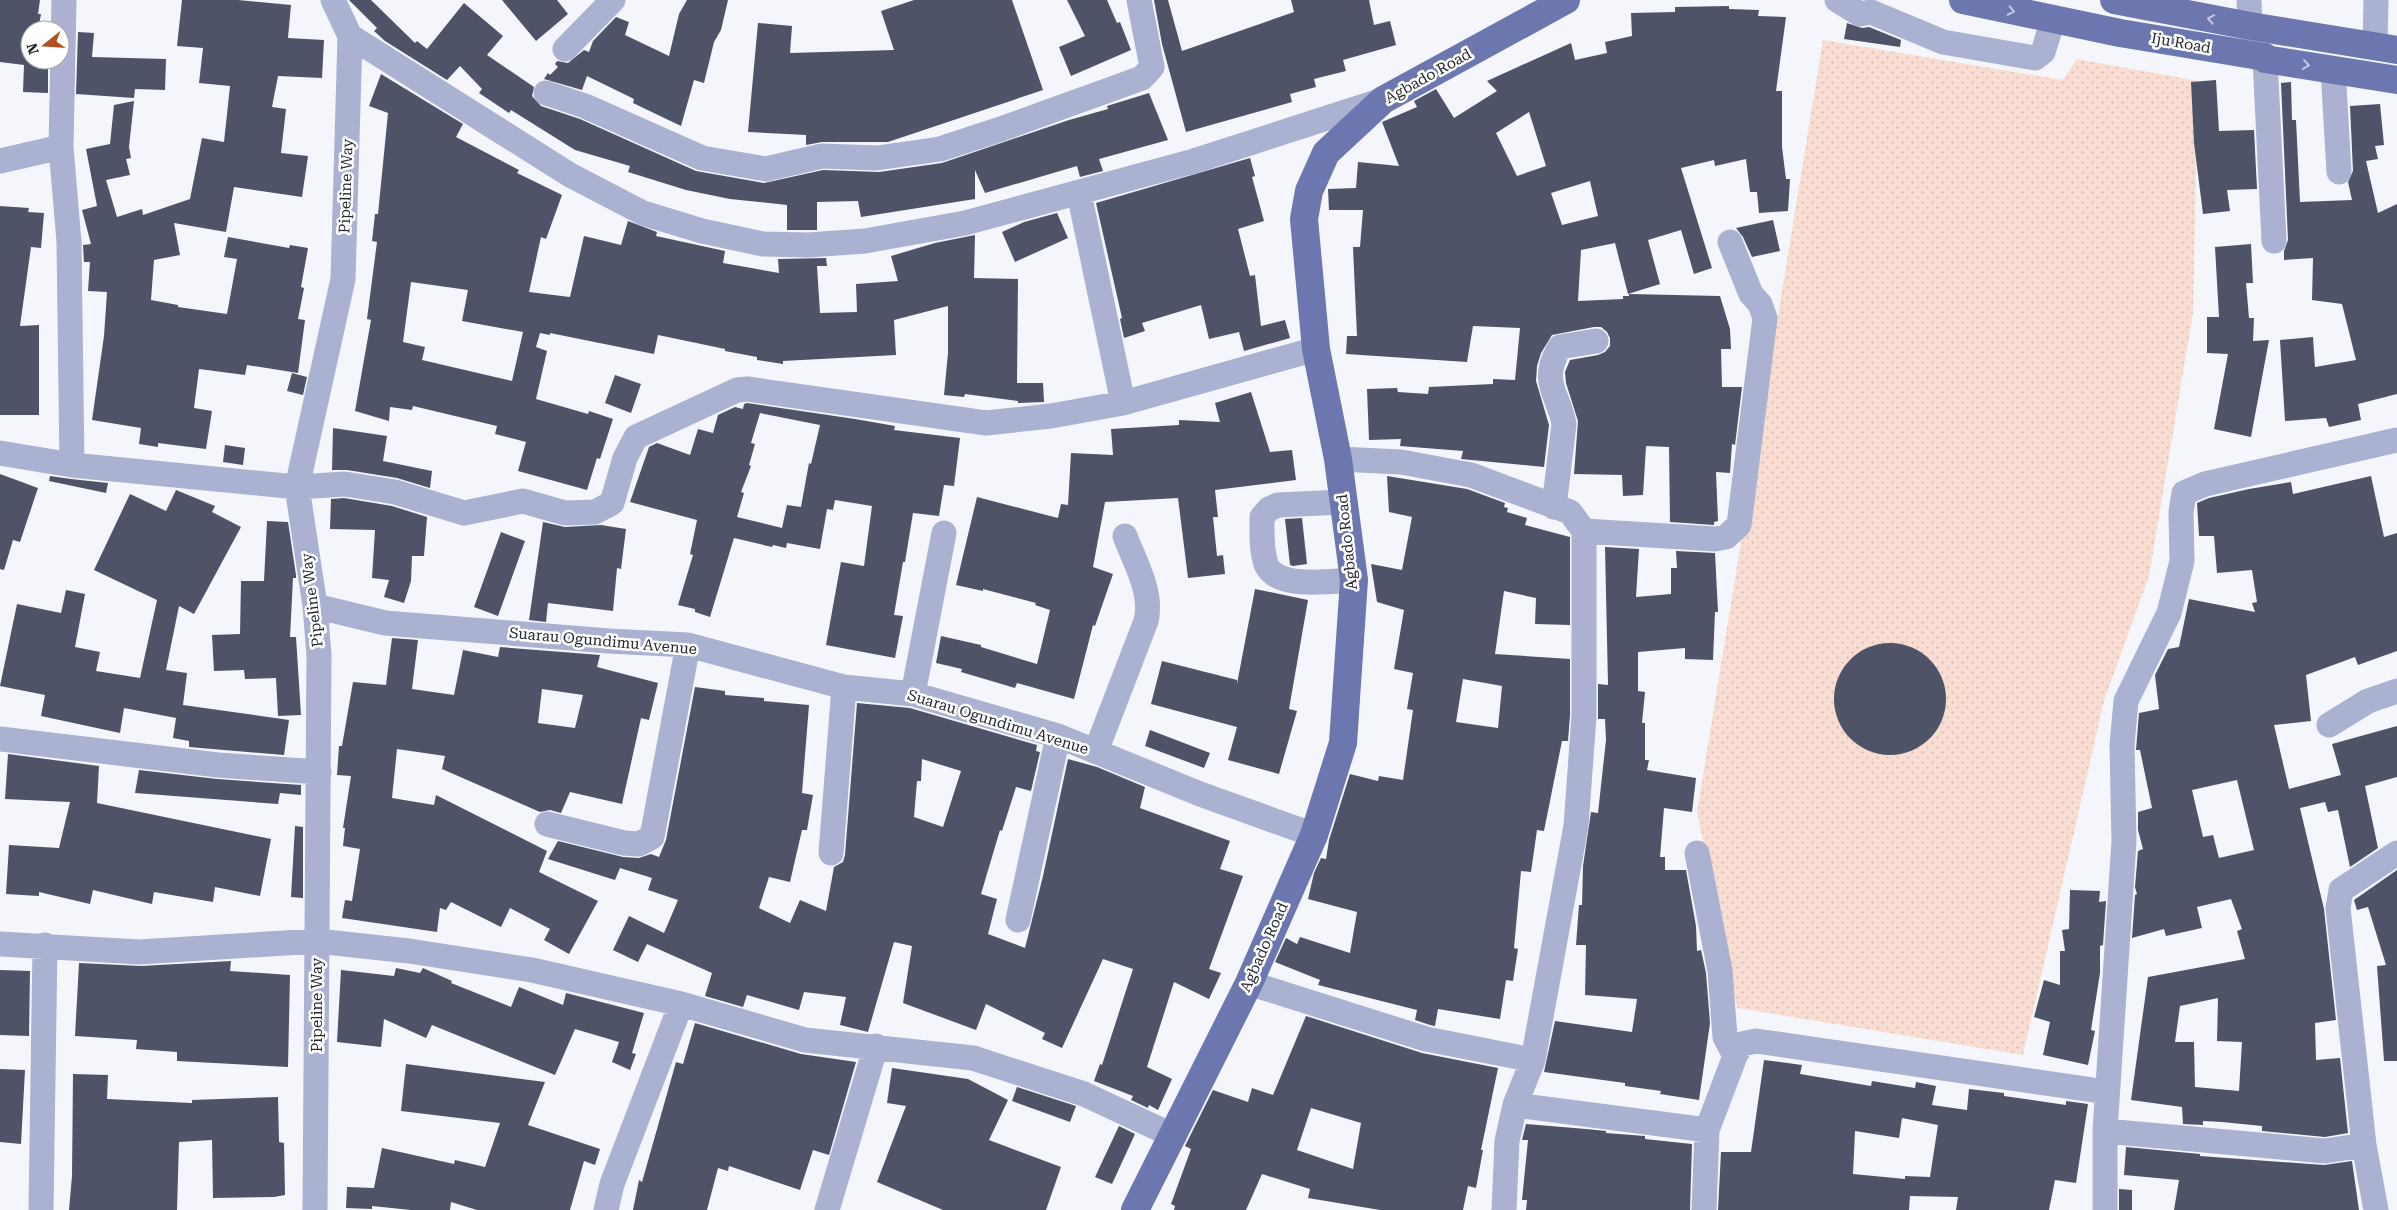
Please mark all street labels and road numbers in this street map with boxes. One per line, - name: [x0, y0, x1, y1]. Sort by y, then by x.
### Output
- street label: Iju Road: [2150, 29, 2213, 57]
- street label: Agbado Road: [1382, 45, 1475, 107]
- street label: Pipeline Way: [335, 138, 357, 234]
- street label: Agbado Road: [1333, 493, 1361, 591]
- street label: Pipeline Way: [297, 552, 327, 648]
- street label: Suarau Ogundimu Avenue: [508, 624, 698, 658]
- street label: Suarau Ogundimu Avenue: [905, 686, 1091, 758]
- street label: Agbado Road: [1236, 899, 1292, 995]
- street label: Pipeline Way: [308, 958, 326, 1052]

